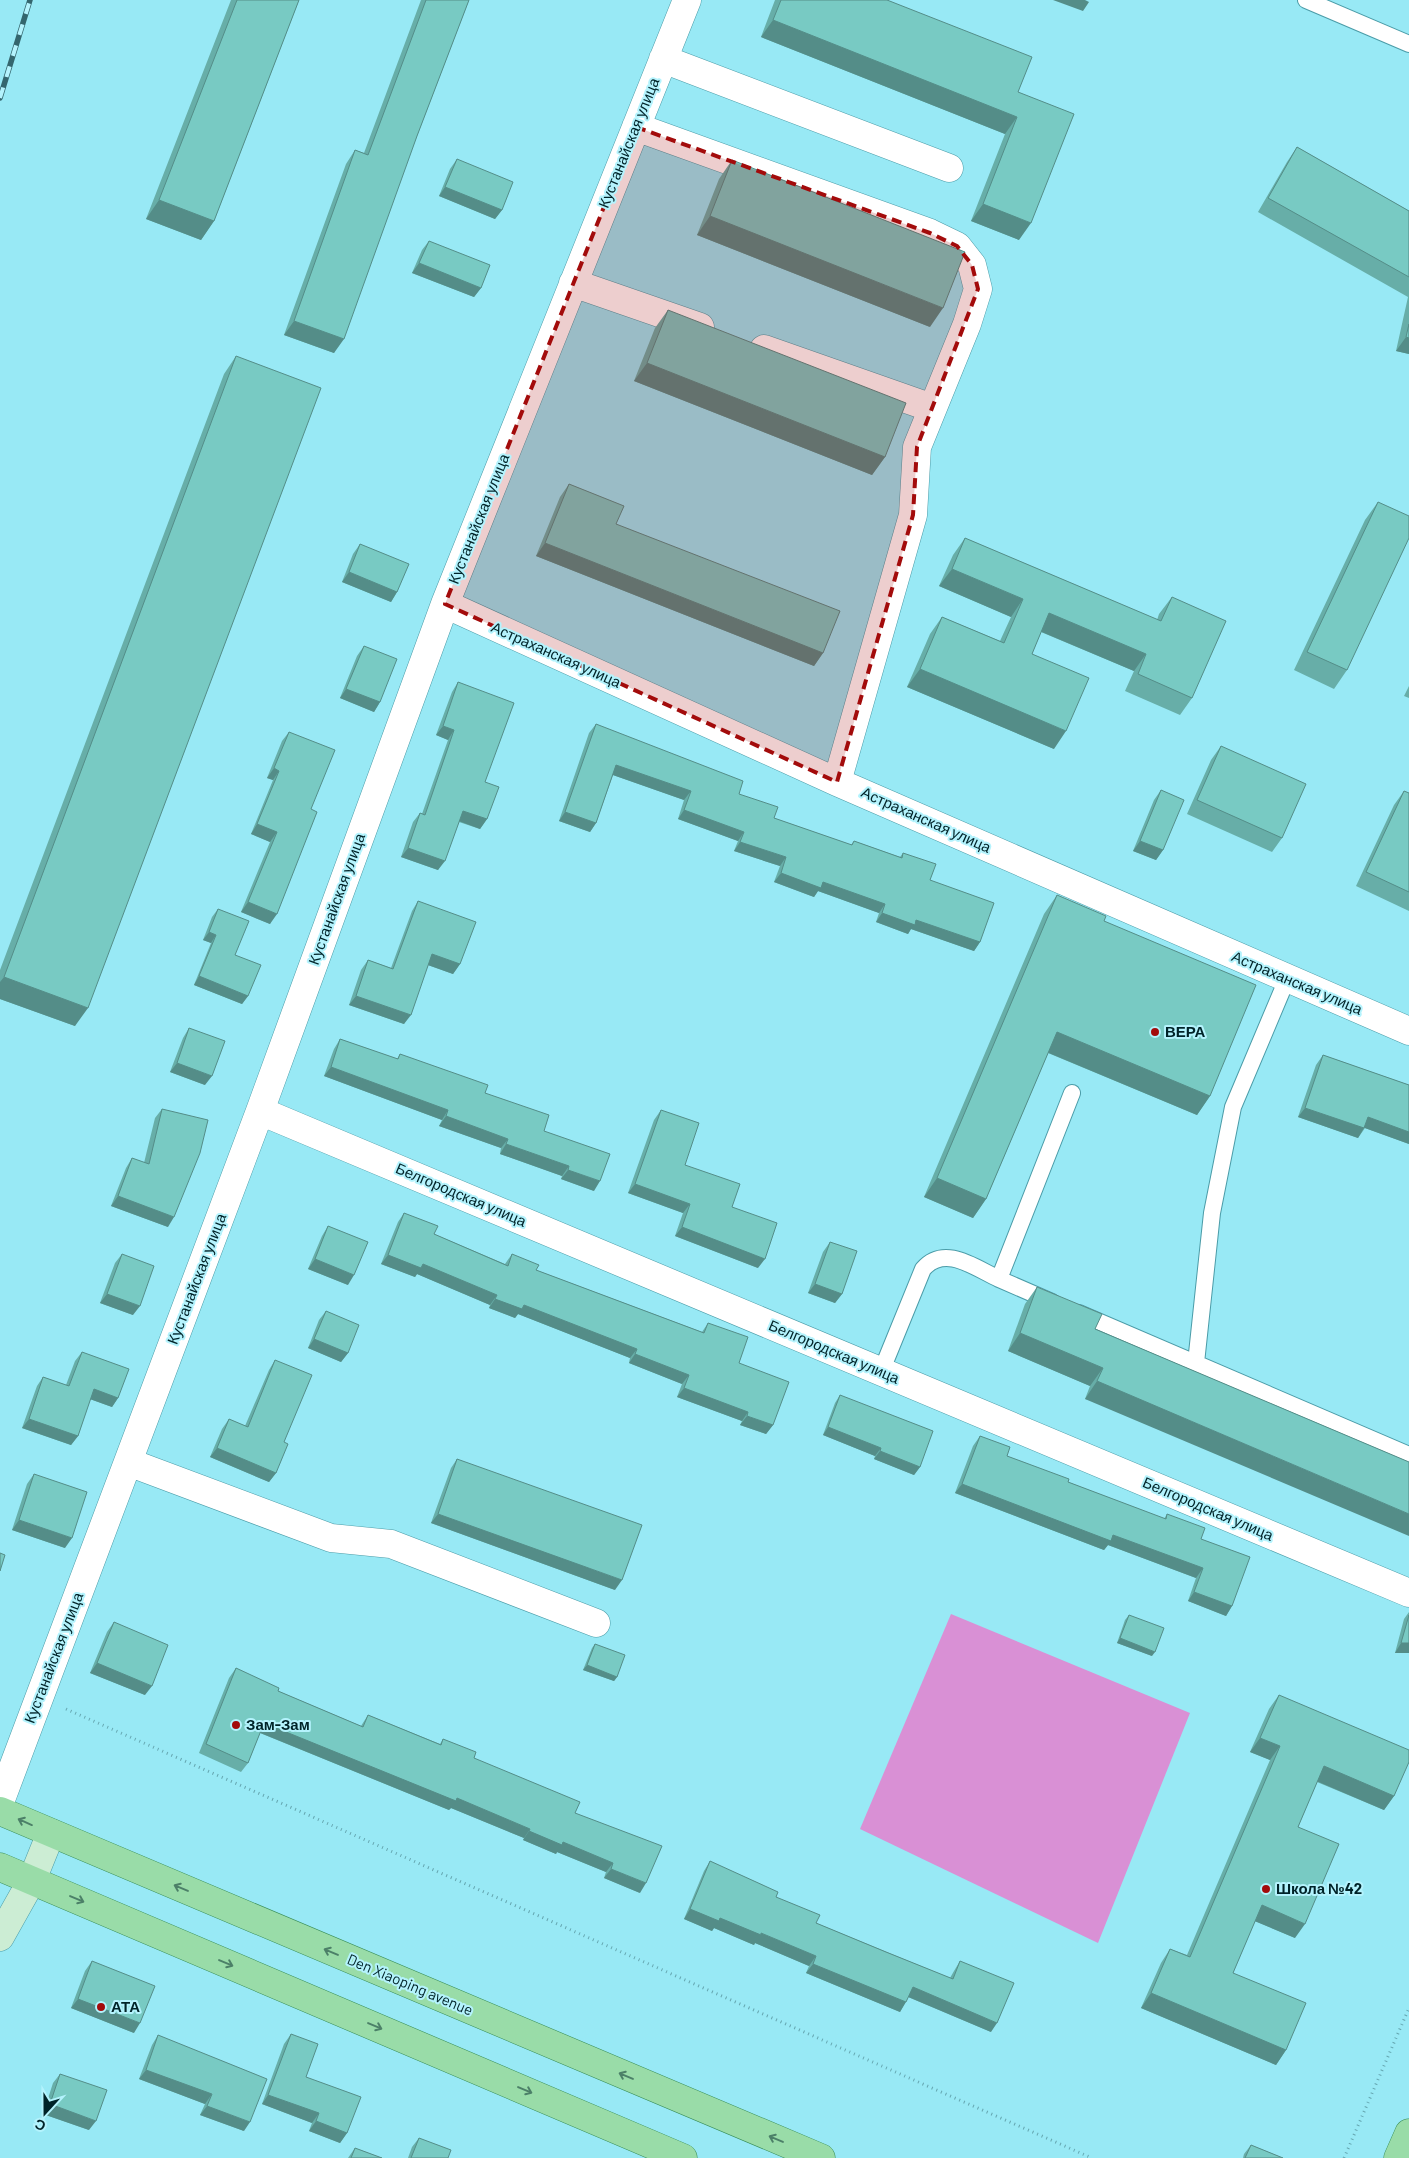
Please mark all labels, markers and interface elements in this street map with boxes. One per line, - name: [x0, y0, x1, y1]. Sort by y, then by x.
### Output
- street label: Кустанайская улица: [594, 74, 663, 210]
- street label: Кустанайская улица: [444, 450, 513, 586]
- street label: Астраханская улица: [489, 617, 625, 691]
- street label: Астраханская улица: [859, 782, 995, 856]
- street label: Кустанайская улица: [304, 830, 368, 967]
- street label: Астраханская улица: [1229, 946, 1366, 1018]
- place label: ВЕРА: [1165, 1022, 1206, 1040]
- marker: ВЕРА: [1149, 1026, 1161, 1038]
- street label: Белгородская улица: [393, 1158, 530, 1230]
- street label: Кустанайская улица: [163, 1210, 230, 1347]
- street label: Белгородская улица: [766, 1315, 903, 1387]
- street label: Белгородская улица: [1140, 1472, 1277, 1544]
- street label: Кустанайская улица: [20, 1589, 87, 1726]
- place label: Зам-Зам: [246, 1715, 310, 1733]
- marker: Зам-Зам: [230, 1719, 242, 1731]
- one-way arrow: [18, 1817, 33, 1826]
- place label: Школа №42: [1276, 1879, 1362, 1897]
- one-way arrow: [174, 1883, 189, 1893]
- marker: Школа №42: [1260, 1883, 1272, 1895]
- one-way arrow: [69, 1894, 84, 1904]
- one-way arrow: [324, 1946, 339, 1956]
- street label: Den Xiaoping avenue: [345, 1949, 476, 2019]
- one-way arrow: [218, 1958, 233, 1968]
- place label: АТА: [111, 1997, 140, 2015]
- marker: АТА: [95, 2001, 107, 2013]
- one-way arrow: [367, 2022, 382, 2032]
- one-way arrow: [619, 2070, 634, 2080]
- one-way arrow: [517, 2086, 532, 2096]
- north arrow: [20, 2088, 70, 2138]
- text: С: [32, 2116, 48, 2135]
- one-way arrow: [769, 2134, 784, 2143]

